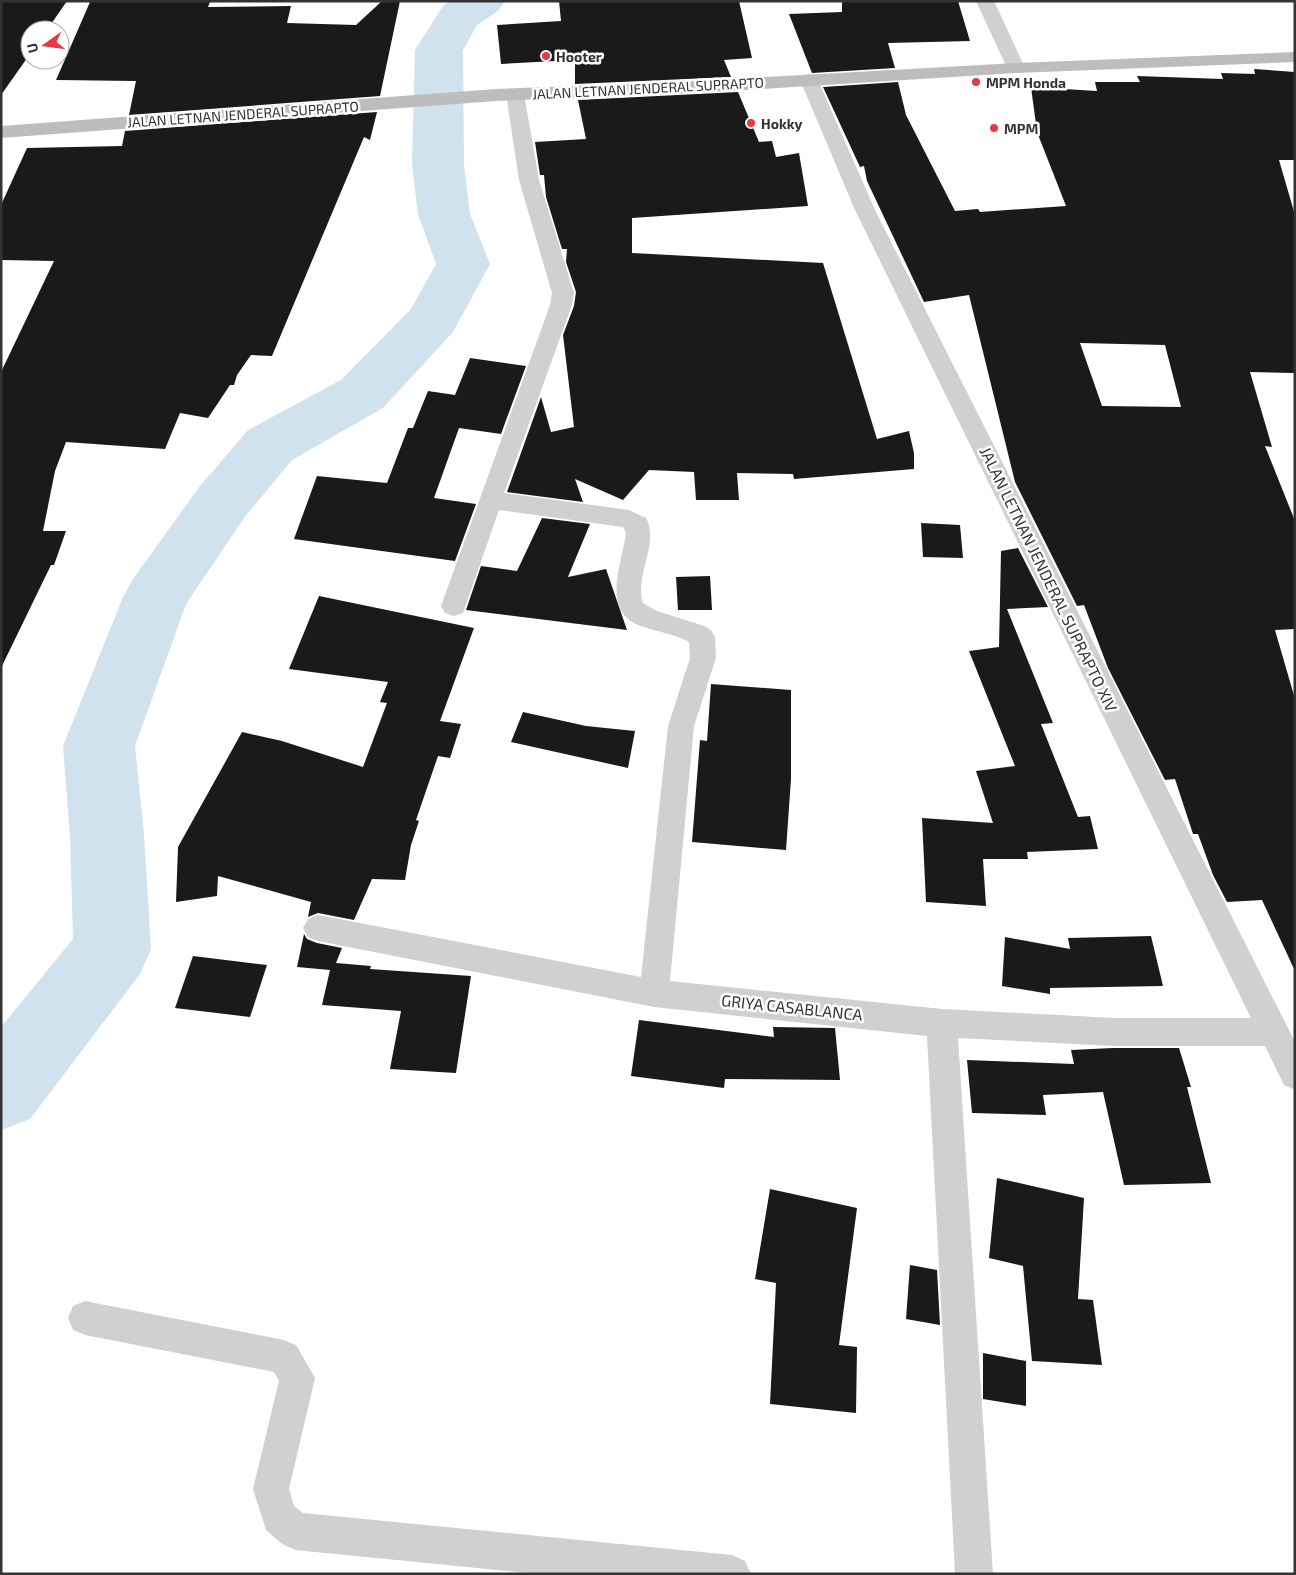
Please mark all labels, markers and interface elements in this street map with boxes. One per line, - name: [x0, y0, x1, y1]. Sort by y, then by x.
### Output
- north arrow: [20, 20, 70, 70]
- text: U: [22, 42, 41, 55]
- place label: Hooter: [556, 48, 602, 65]
- marker: Hooter: [540, 50, 552, 62]
- street label: JALAN LETNAN JENDERAL SUPRAPTO: [532, 73, 764, 103]
- place label: MPM Honda: [986, 74, 1066, 91]
- marker: MPM Honda: [970, 76, 982, 88]
- street label: JALAN LETNAN JENDERAL SUPRAPTO: [127, 97, 359, 131]
- place label: Hokky: [761, 115, 803, 132]
- marker: Hokky: [745, 117, 757, 129]
- place label: MPM: [1004, 120, 1038, 137]
- marker: MPM: [988, 122, 1000, 134]
- street label: JALAN LETNAN JENDERAL SUPRAPTO XIV: [976, 443, 1122, 715]
- street label: GRIYA CASABLANCA: [720, 990, 864, 1024]

